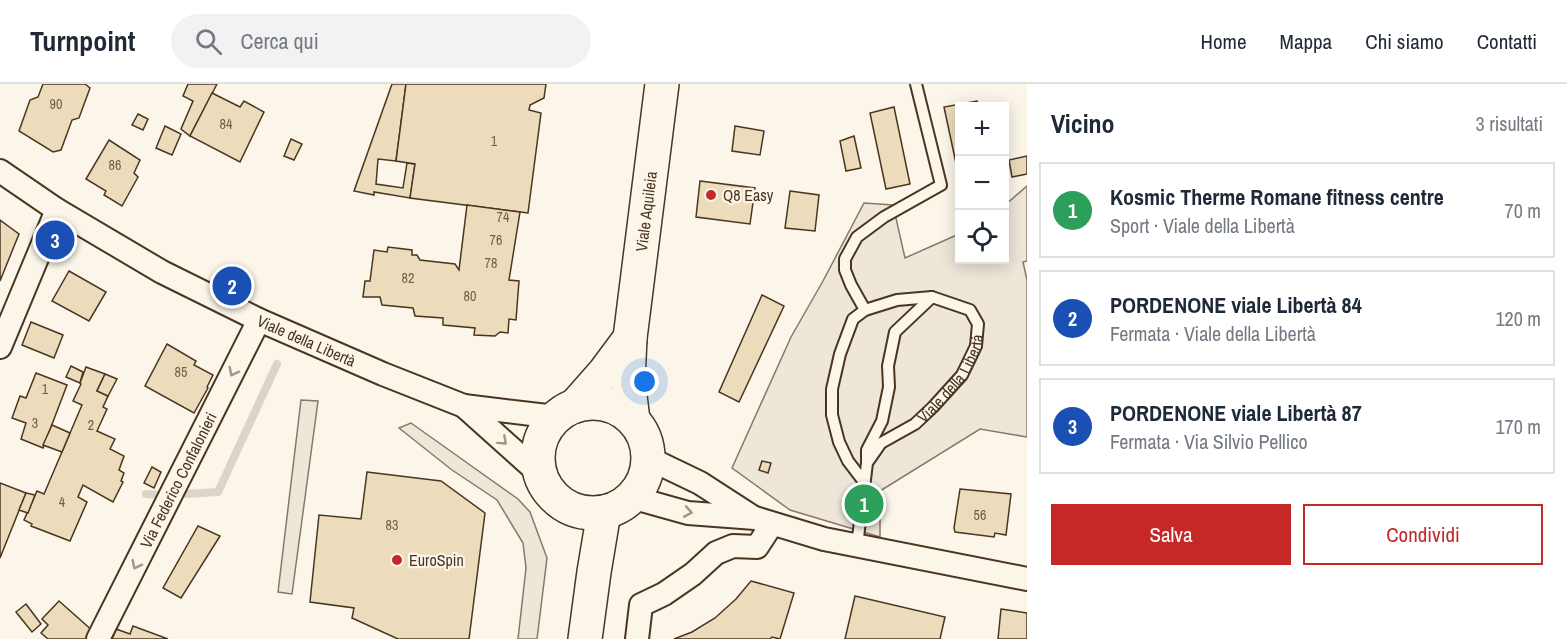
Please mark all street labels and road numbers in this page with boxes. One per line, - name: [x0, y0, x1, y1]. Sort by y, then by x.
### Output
- street label: Viale Aquileia: [630, 169, 662, 253]
- street label: Viale della Libertà: [254, 309, 360, 372]
- street label: Viale della Libertà: [912, 333, 988, 428]
- street label: Via Federico Confalonieri: [135, 408, 222, 552]

